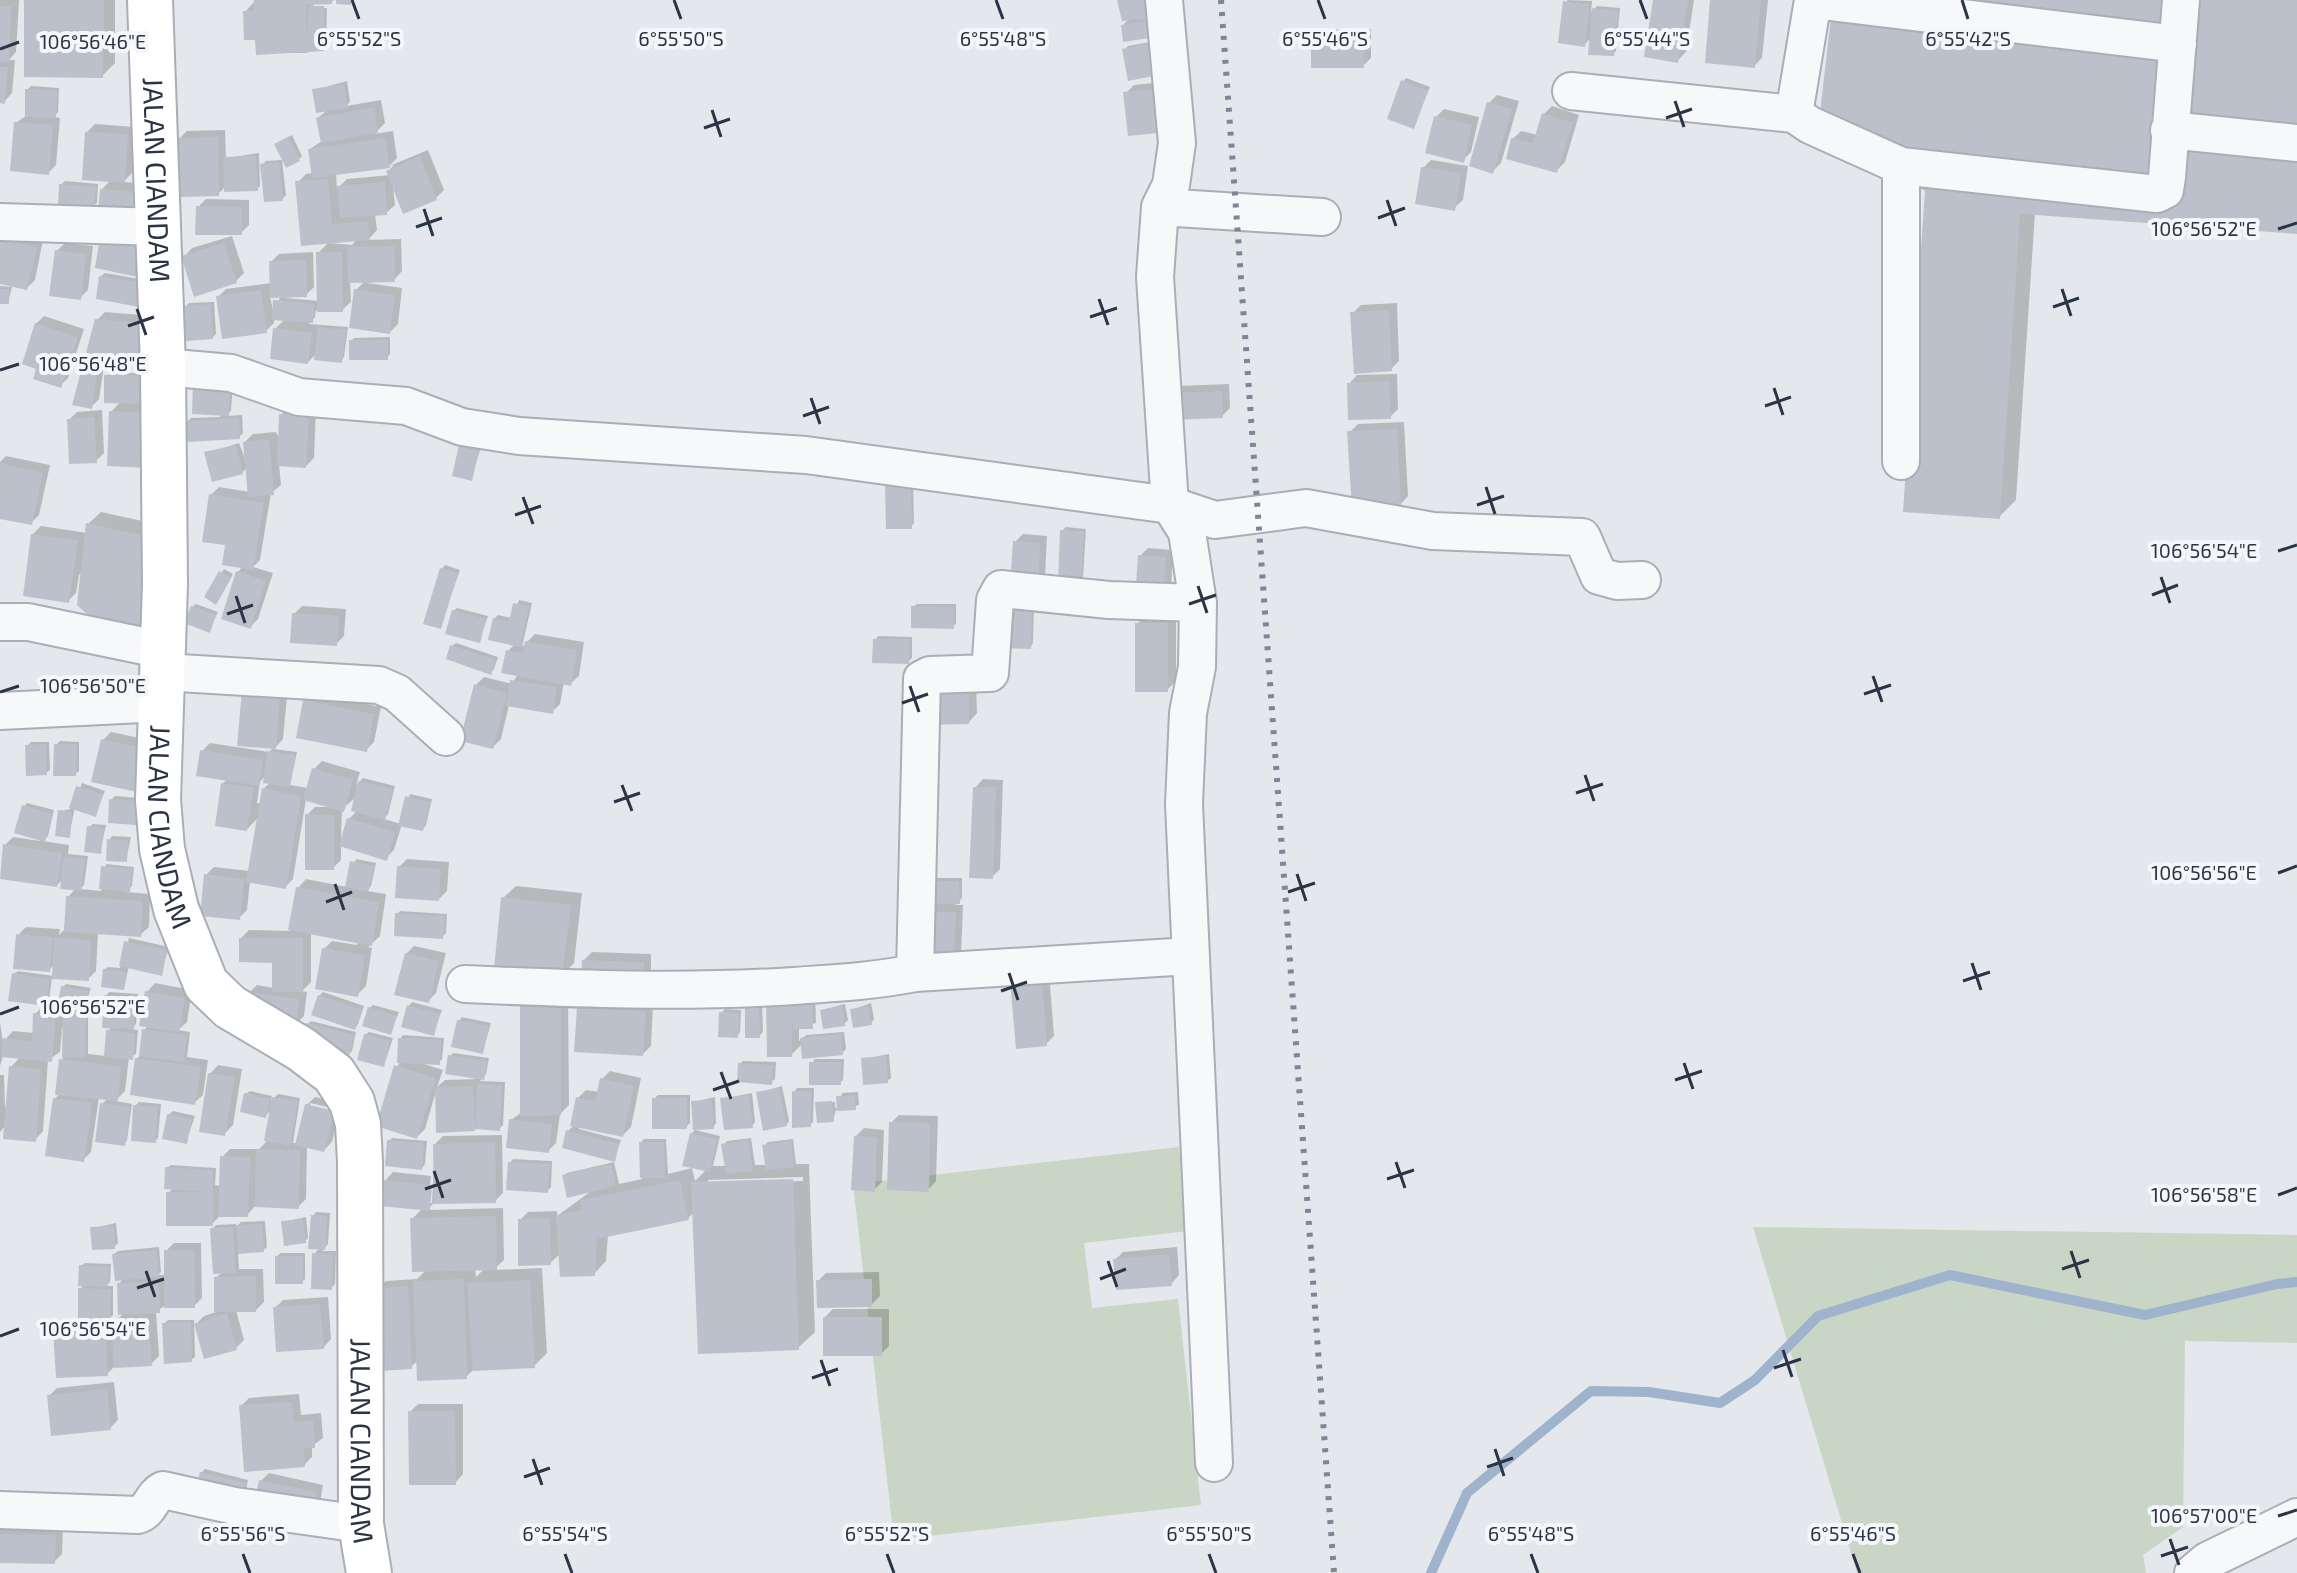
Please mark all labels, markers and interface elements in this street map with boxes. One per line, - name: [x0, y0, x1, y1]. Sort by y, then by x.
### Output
- text: 6°55'52"S: [317, 26, 401, 50]
- text: 6°55'50"S: [638, 26, 724, 50]
- text: 6°55'48"S: [960, 26, 1046, 50]
- text: 6°55'46"S: [1282, 26, 1368, 50]
- text: 6°55'44"S: [1604, 26, 1690, 50]
- text: 6°55'42"S: [1925, 26, 2011, 50]
- text: 106°56'46"E: [40, 29, 146, 53]
- street label: JALAN CIANDAM: [137, 76, 178, 283]
- text: 106°56'52"E: [2151, 216, 2257, 240]
- text: 106°56'48"E: [39, 351, 147, 375]
- text: 106°56'54"E: [2151, 538, 2257, 562]
- text: 106°56'50"E: [40, 673, 146, 697]
- street label: JALAN CIANDAM: [142, 724, 200, 933]
- text: 106°56'56"E: [2151, 860, 2257, 884]
- text: 106°56'52"E: [40, 994, 146, 1018]
- text: 106°56'58"E: [2151, 1182, 2257, 1206]
- text: 106°56'54"E: [40, 1316, 146, 1340]
- street label: JALAN CIANDAM: [344, 1338, 382, 1546]
- text: 106°57'00"E: [2151, 1503, 2257, 1527]
- text: 6°55'56"S: [201, 1521, 285, 1545]
- text: 6°55'54"S: [522, 1521, 608, 1545]
- text: 6°55'52"S: [845, 1521, 929, 1545]
- text: 6°55'50"S: [1166, 1521, 1252, 1545]
- text: 6°55'48"S: [1488, 1521, 1574, 1545]
- text: 6°55'46"S: [1810, 1521, 1896, 1545]

